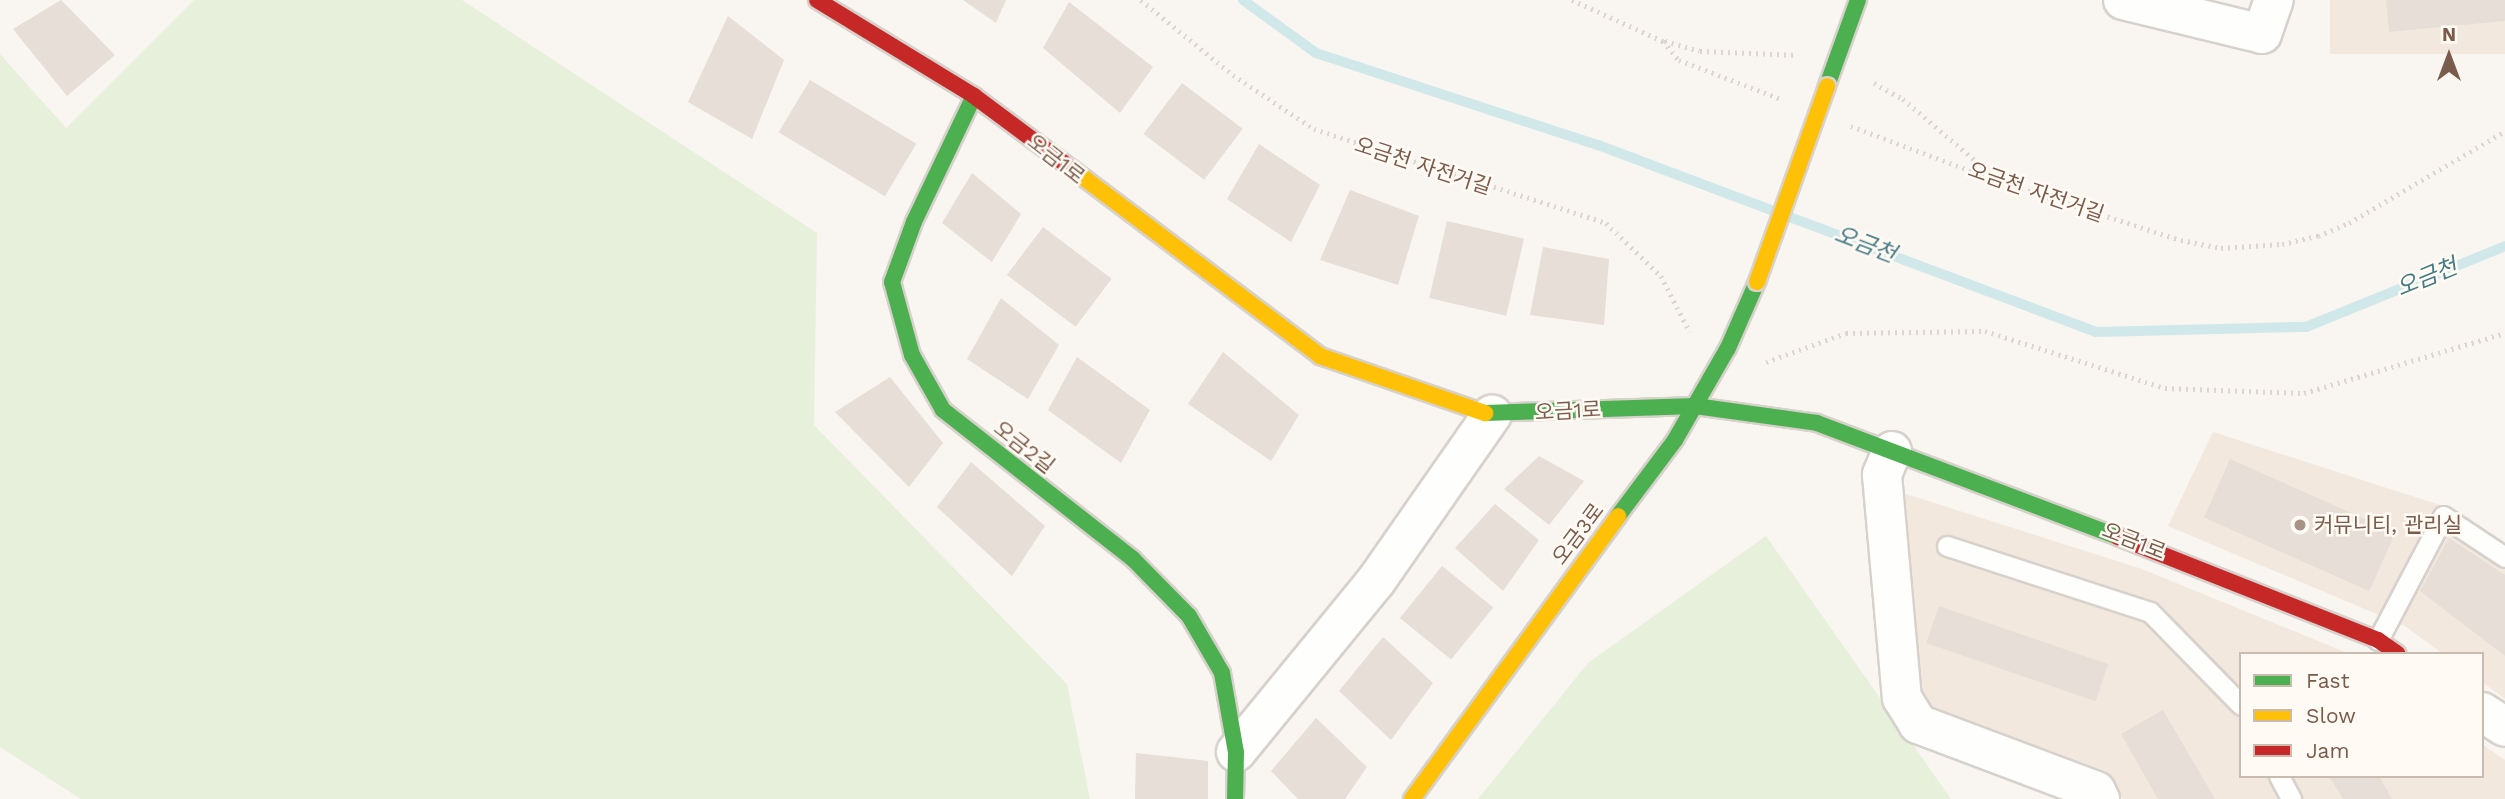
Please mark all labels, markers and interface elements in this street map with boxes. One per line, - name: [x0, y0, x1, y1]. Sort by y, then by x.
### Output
- north arrow: [2414, 21, 2484, 91]
- text: N: [2442, 23, 2456, 46]
- street label: 오금1로: [1022, 129, 1090, 189]
- street label: 오금천 자전거길: [1351, 132, 1495, 200]
- street label: 오금천 자전거길: [1965, 157, 2107, 227]
- water label: 오금천: [1830, 221, 1900, 269]
- water label: 오금천: [2392, 253, 2462, 303]
- street label: 오금1로: [1534, 397, 1602, 425]
- street label: 오금2길: [989, 415, 1059, 479]
- street label: 오금3로: [1547, 498, 1609, 570]
- place label: 커뮤니티, 관리실: [2314, 512, 2462, 538]
- street label: 오금1로: [2099, 517, 2169, 565]
- marker: 커뮤니티, 관리실: [2292, 517, 2308, 533]
- legend: [2239, 652, 2484, 778]
- text: Fast: [2306, 668, 2350, 693]
- text: Slow: [2306, 703, 2356, 728]
- text: Jam: [2306, 738, 2349, 763]

